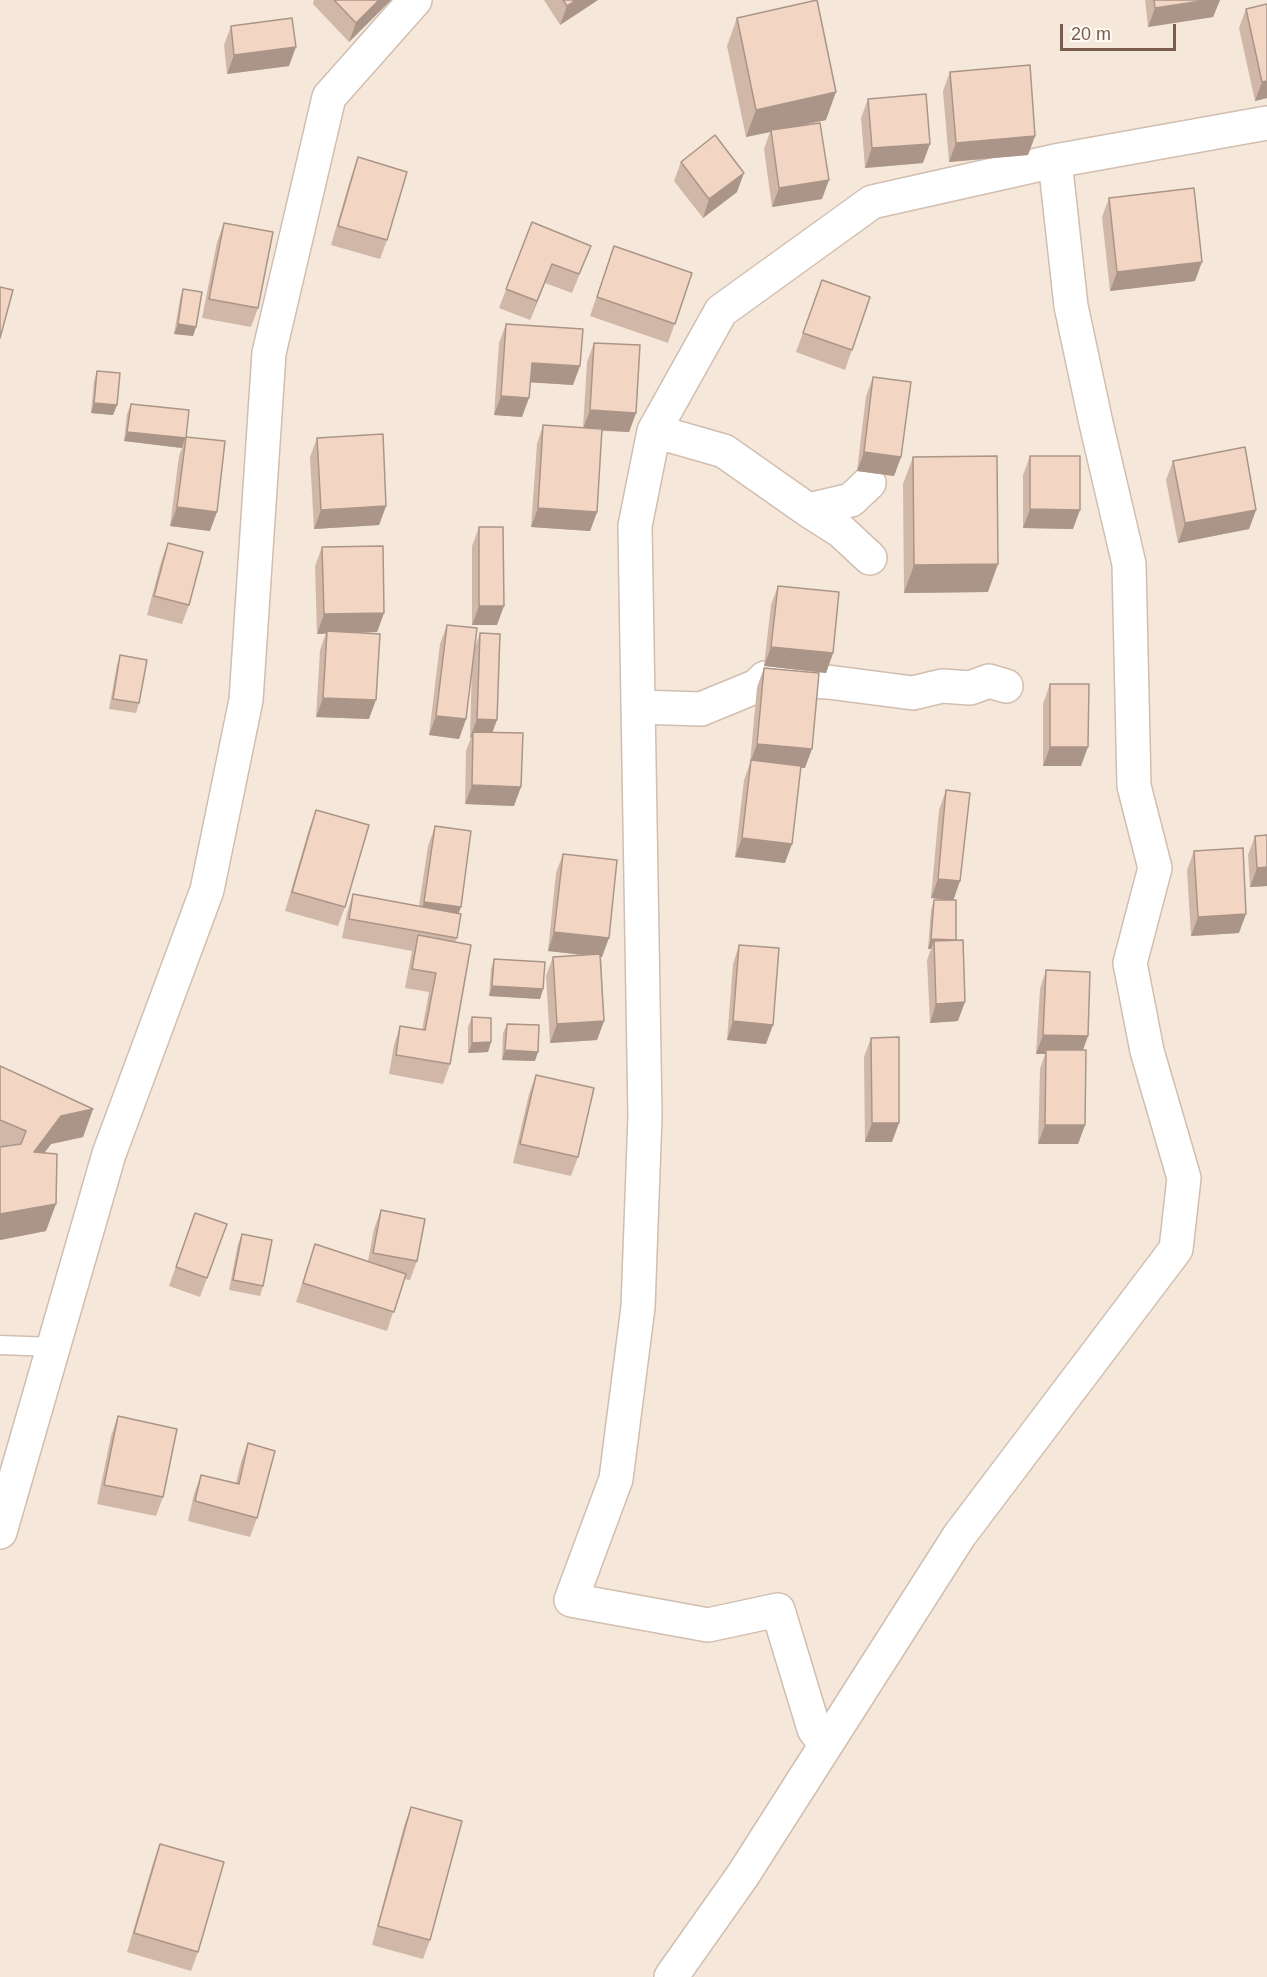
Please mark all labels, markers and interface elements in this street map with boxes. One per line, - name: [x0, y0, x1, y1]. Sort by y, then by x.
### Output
- scale bar: [1063, 12, 1178, 50]
- text: 20 m: [1071, 24, 1111, 44]

